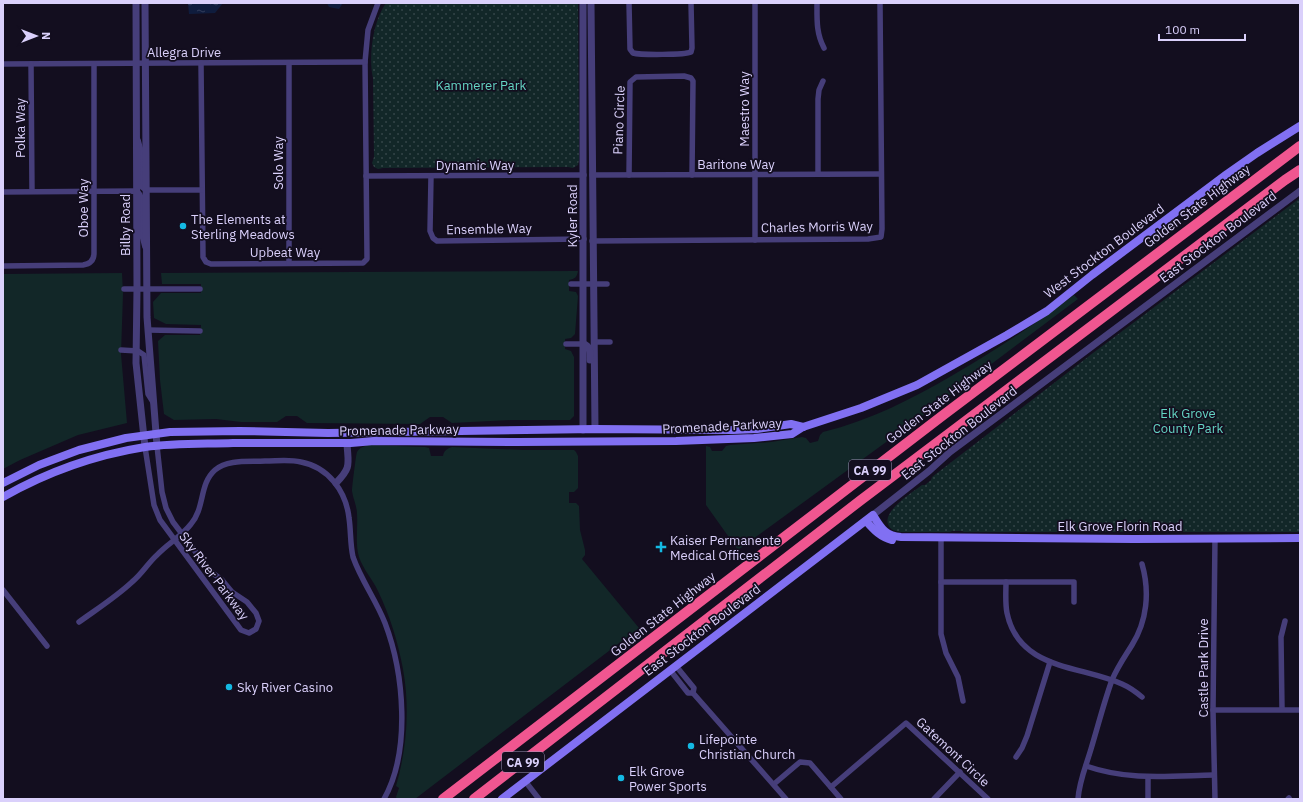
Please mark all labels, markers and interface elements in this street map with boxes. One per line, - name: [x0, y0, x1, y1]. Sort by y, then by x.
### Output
- north arrow: [16, 16, 56, 56]
- scale bar: [1159, 16, 1245, 42]
- text: 100 m: [1165, 22, 1200, 37]
- text: N: [39, 32, 53, 40]
- street label: Allegra Drive: [147, 44, 221, 61]
- street label: Maestro Way: [736, 71, 753, 147]
- park label: Kammerer Park: [436, 77, 527, 94]
- street label: Piano Circle: [609, 85, 629, 155]
- street label: Polka Way: [12, 97, 29, 158]
- street label: Solo Way: [270, 136, 287, 190]
- street label: Baritone Way: [697, 156, 775, 173]
- street label: Dynamic Way: [436, 157, 515, 174]
- street label: Golden State Highway: [1141, 160, 1254, 251]
- street label: Oboe Way: [75, 178, 92, 238]
- street label: Kyler Road: [564, 185, 581, 248]
- street label: East Stockton Boulevard: [1156, 187, 1280, 287]
- street label: Bilby Road: [117, 194, 134, 256]
- street label: West Stockton Boulevard: [1040, 200, 1168, 302]
- place label: The Elements at Sterling Meadows: [191, 211, 295, 243]
- street label: Charles Morris Way: [761, 218, 874, 236]
- street label: Ensemble Way: [446, 220, 533, 238]
- marker: The Elements at Sterling Meadows: [178, 221, 188, 231]
- street label: Upbeat Way: [250, 244, 321, 261]
- street label: Golden State Highway: [883, 356, 996, 447]
- street label: East Stockton Boulevard: [898, 382, 1020, 484]
- park label: Elk Grove County Park: [1153, 405, 1223, 437]
- street label: Promenade Parkway: [662, 414, 783, 438]
- street label: Promenade Parkway: [339, 420, 460, 440]
- road number: CA 99: [849, 460, 891, 480]
- street label: Elk Grove Florin Road: [1058, 518, 1182, 535]
- street label: Sky River Parkway: [175, 528, 253, 624]
- place label: Kaiser Permanente Medical Offices: [670, 532, 781, 564]
- marker: Kaiser Permanente Medical Offices: [655, 541, 667, 553]
- street label: Golden State Highway: [607, 567, 719, 660]
- street label: East Stockton Boulevard: [640, 580, 764, 680]
- street label: Castle Park Drive: [1195, 618, 1212, 718]
- place label: Sky River Casino: [237, 679, 333, 696]
- marker: Sky River Casino: [224, 682, 234, 692]
- street label: Gatemont Circle: [913, 714, 993, 790]
- place label: Lifepointe Christian Church: [699, 731, 795, 763]
- marker: Lifepointe Christian Church: [686, 741, 696, 751]
- road number: CA 99: [502, 752, 544, 772]
- place label: Elk Grove Power Sports: [629, 763, 707, 795]
- marker: Elk Grove Power Sports: [616, 773, 626, 783]

